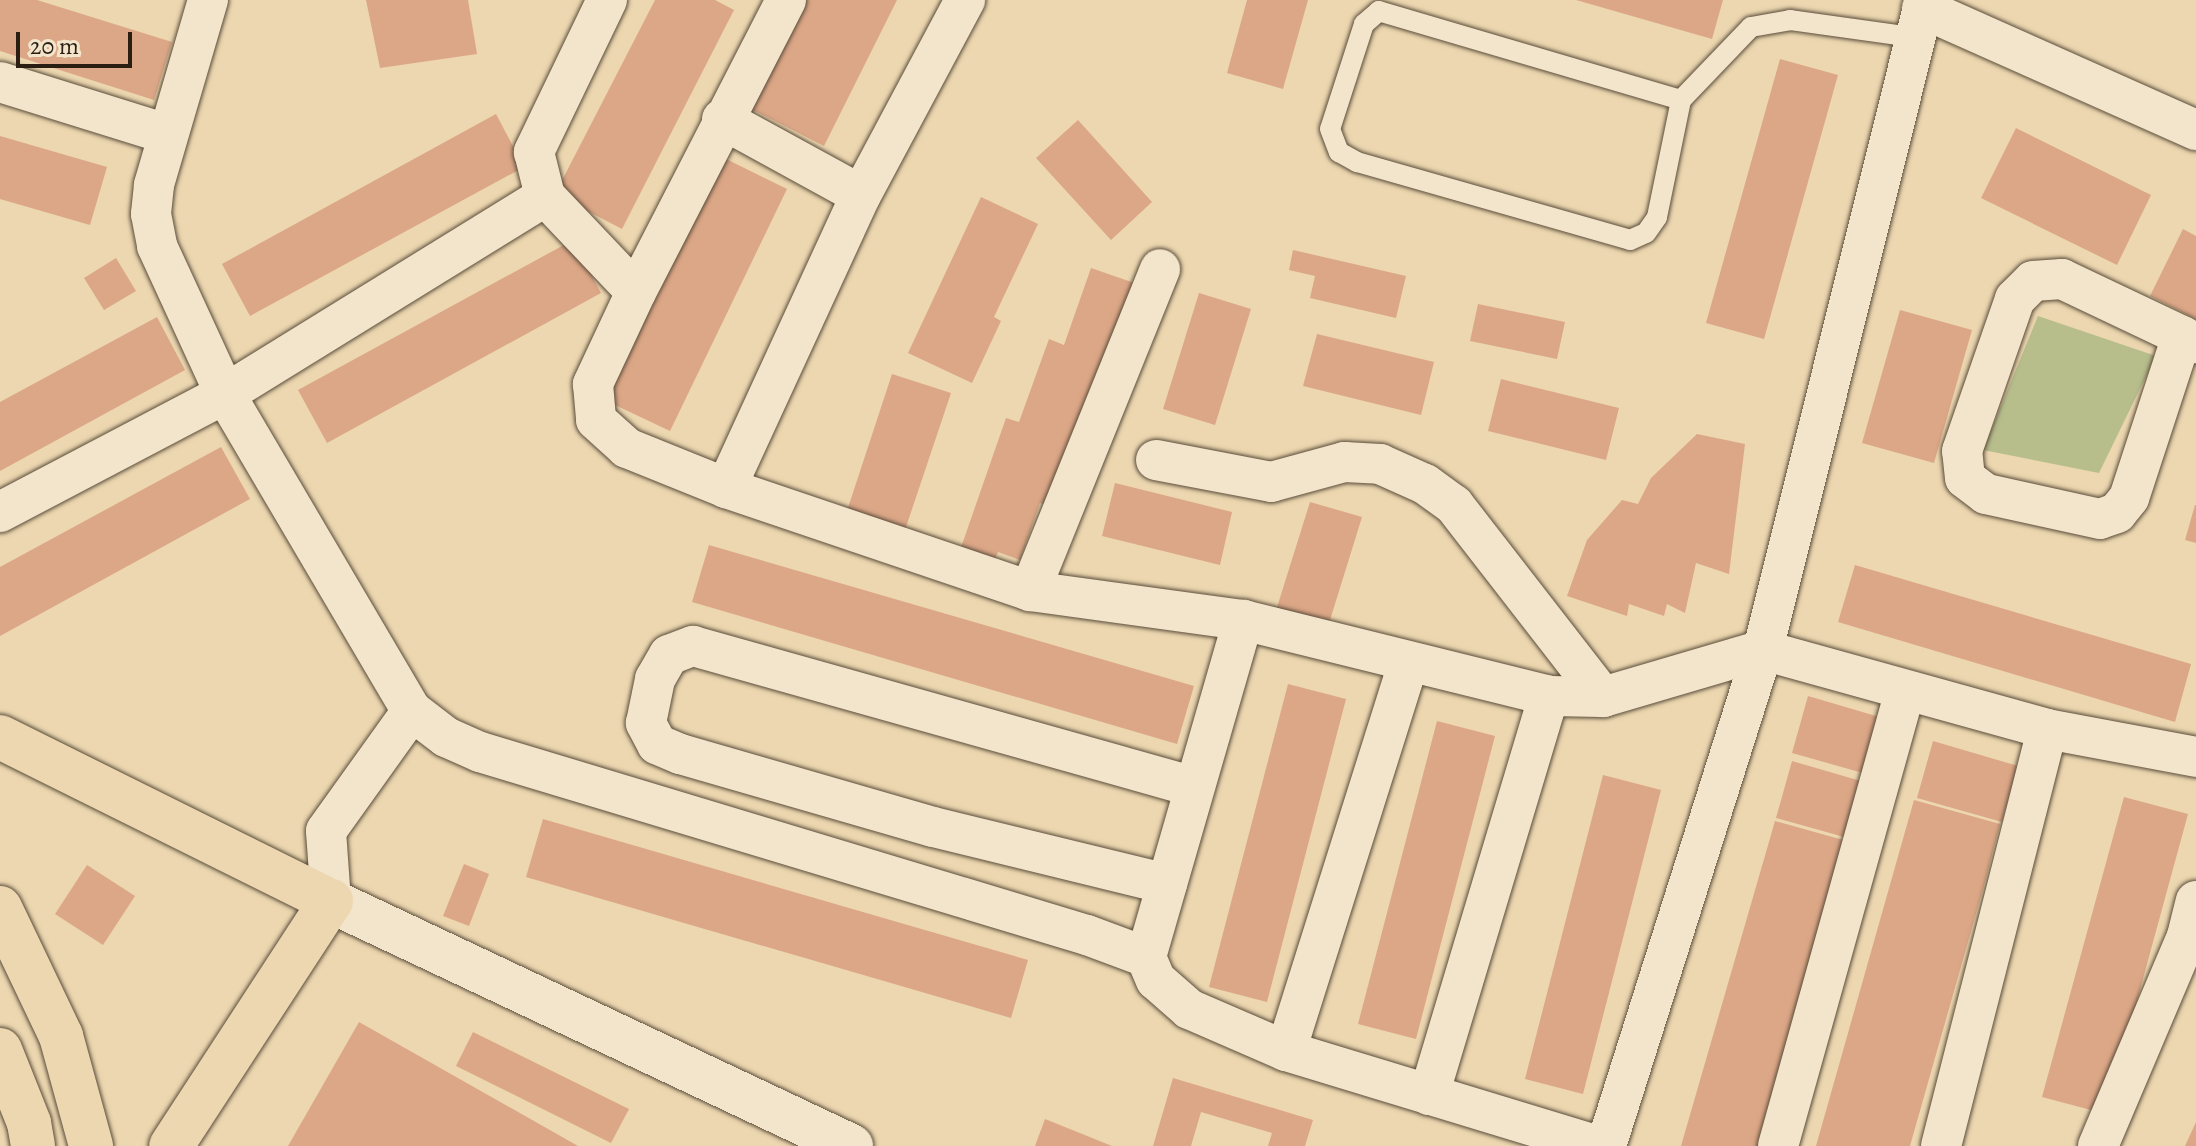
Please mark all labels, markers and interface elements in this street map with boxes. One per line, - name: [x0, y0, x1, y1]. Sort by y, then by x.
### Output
- scale bar: [20, 16, 136, 66]
- text: 20 m: [30, 30, 79, 62]

